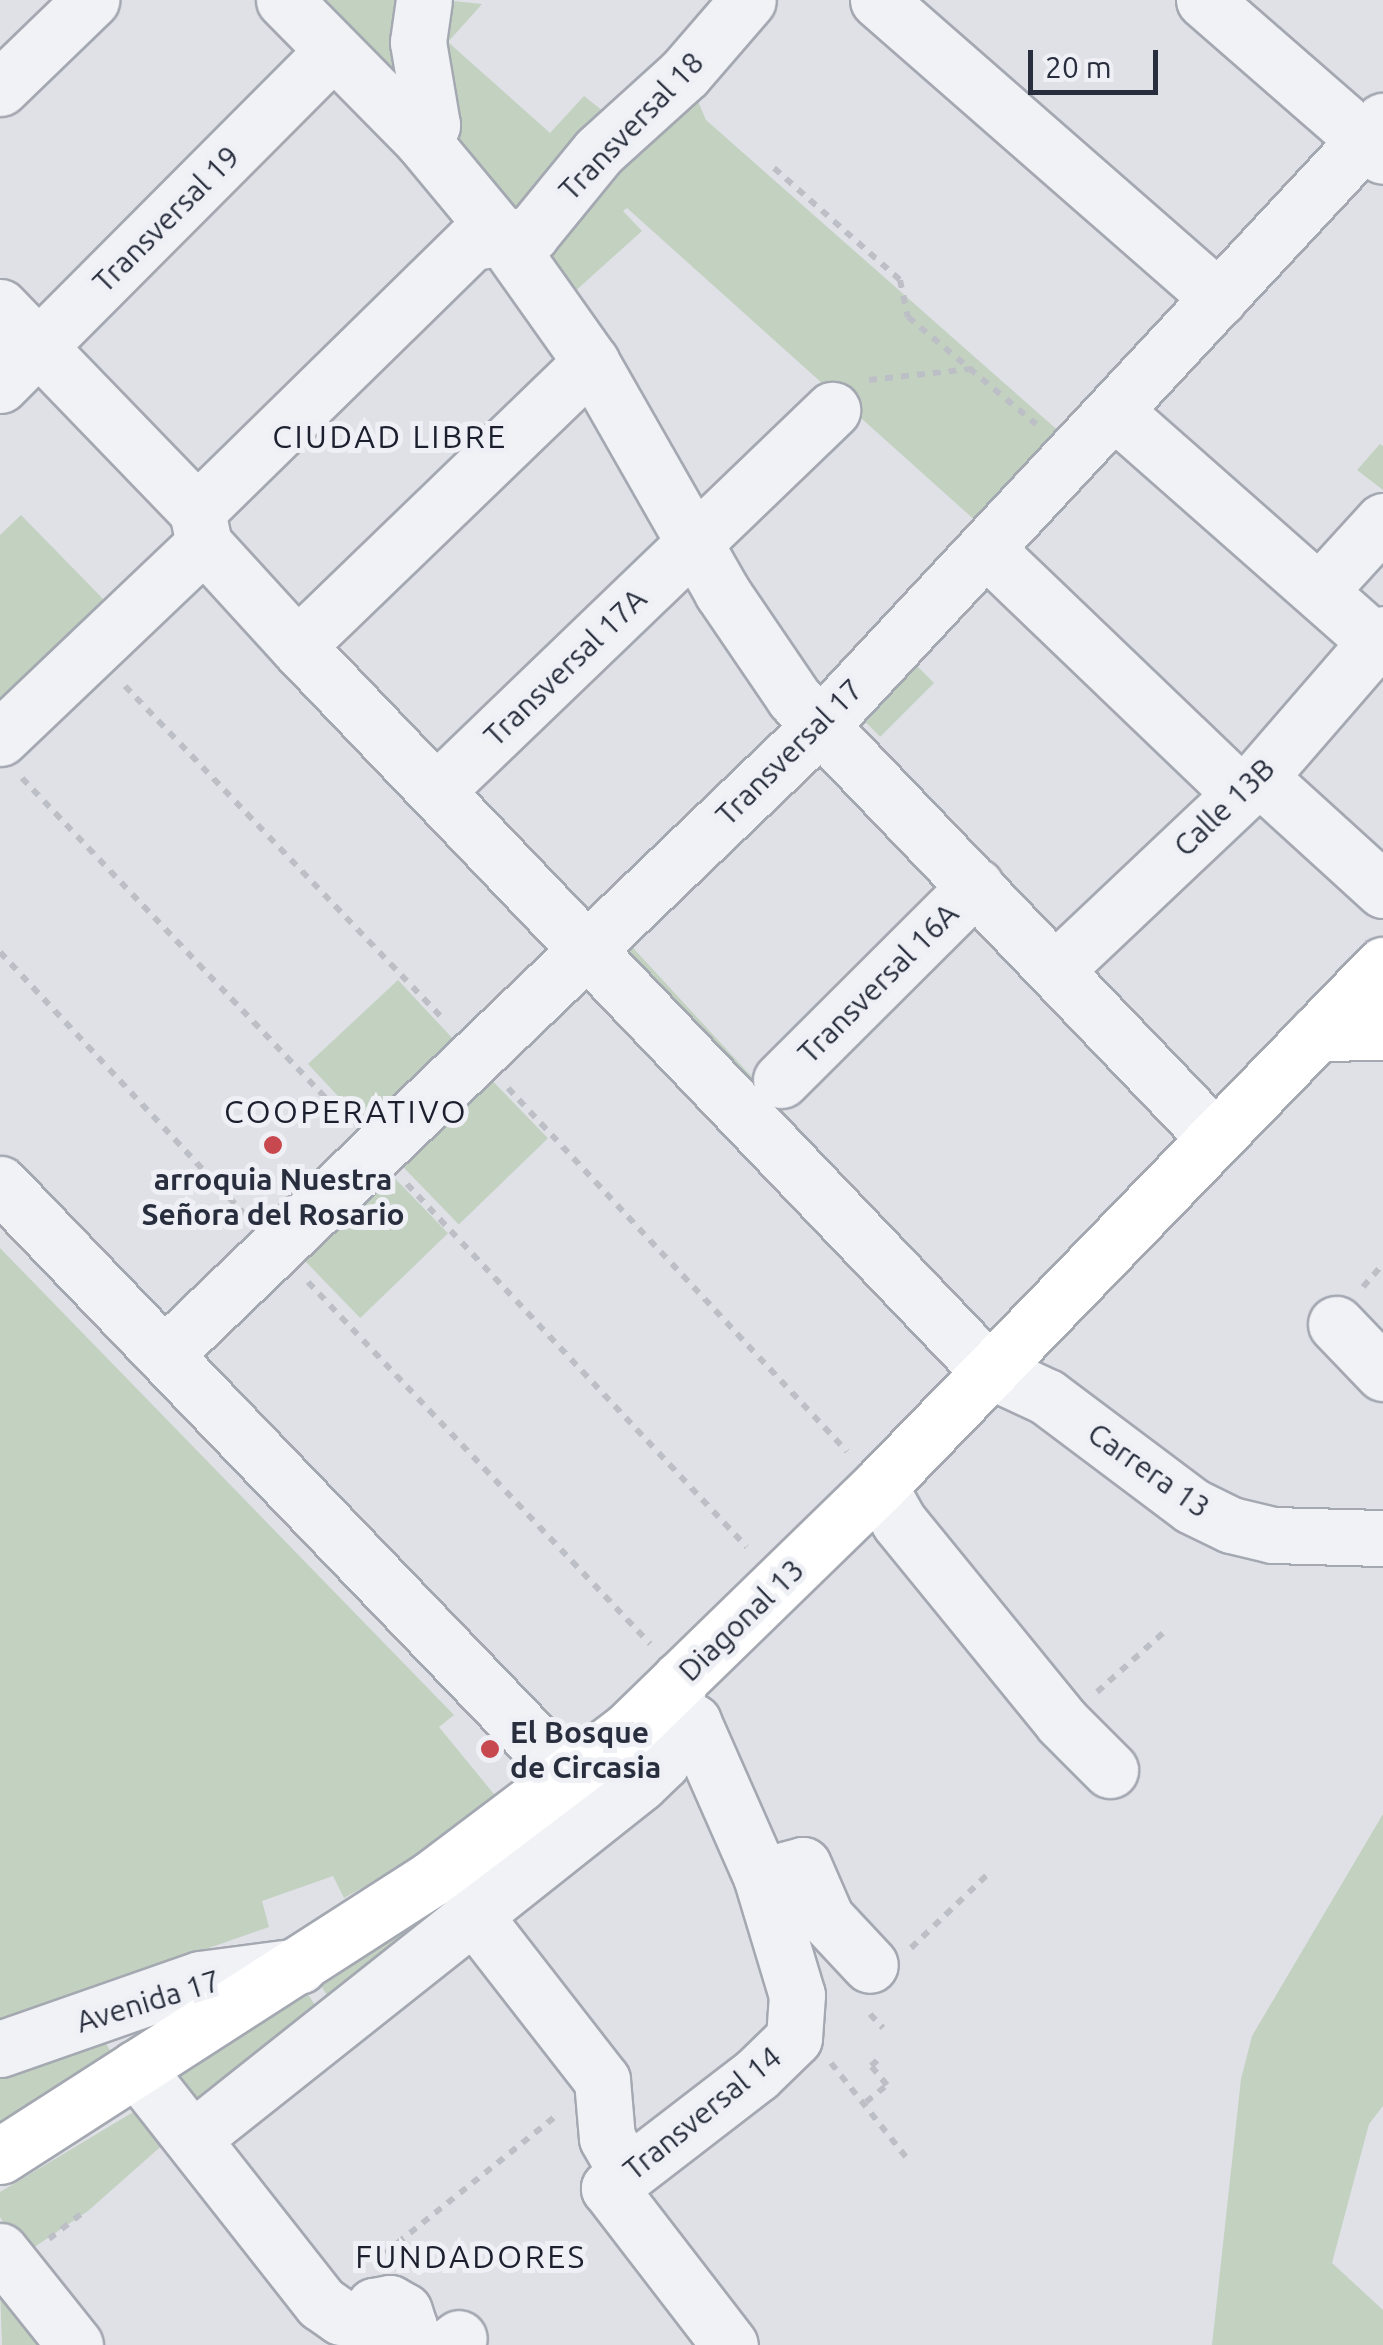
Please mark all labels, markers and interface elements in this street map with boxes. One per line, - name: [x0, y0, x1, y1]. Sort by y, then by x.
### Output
- scale bar: [1033, 30, 1163, 92]
- street label: Transversal 18: [551, 44, 711, 208]
- text: 20 m: [1045, 50, 1112, 84]
- street label: Transversal 19: [85, 138, 247, 300]
- district label: CIUDAD LIBRE: [272, 417, 508, 455]
- street label: Transversal 17A: [476, 581, 654, 753]
- street label: Transversal 17: [708, 671, 870, 833]
- street label: Calle 13B: [1166, 750, 1282, 864]
- street label: Transversal 16A: [790, 895, 966, 1071]
- district label: COOPERATIVO: [224, 1092, 468, 1130]
- marker: arroquia Nuestra Señora del Rosario: [262, 1134, 284, 1156]
- place label: arroquia Nuestra Señora del Rosario: [141, 1161, 405, 1232]
- street label: Carrera 13: [1081, 1415, 1217, 1525]
- street label: Diagonal 13: [671, 1552, 811, 1688]
- place label: El Bosque de Circasia: [510, 1714, 661, 1784]
- marker: El Bosque de Circasia: [479, 1738, 501, 1760]
- street label: Avenida 17: [72, 1962, 224, 2040]
- street label: Transversal 14: [616, 2039, 788, 2187]
- district label: FUNDADORES: [355, 2237, 587, 2275]

